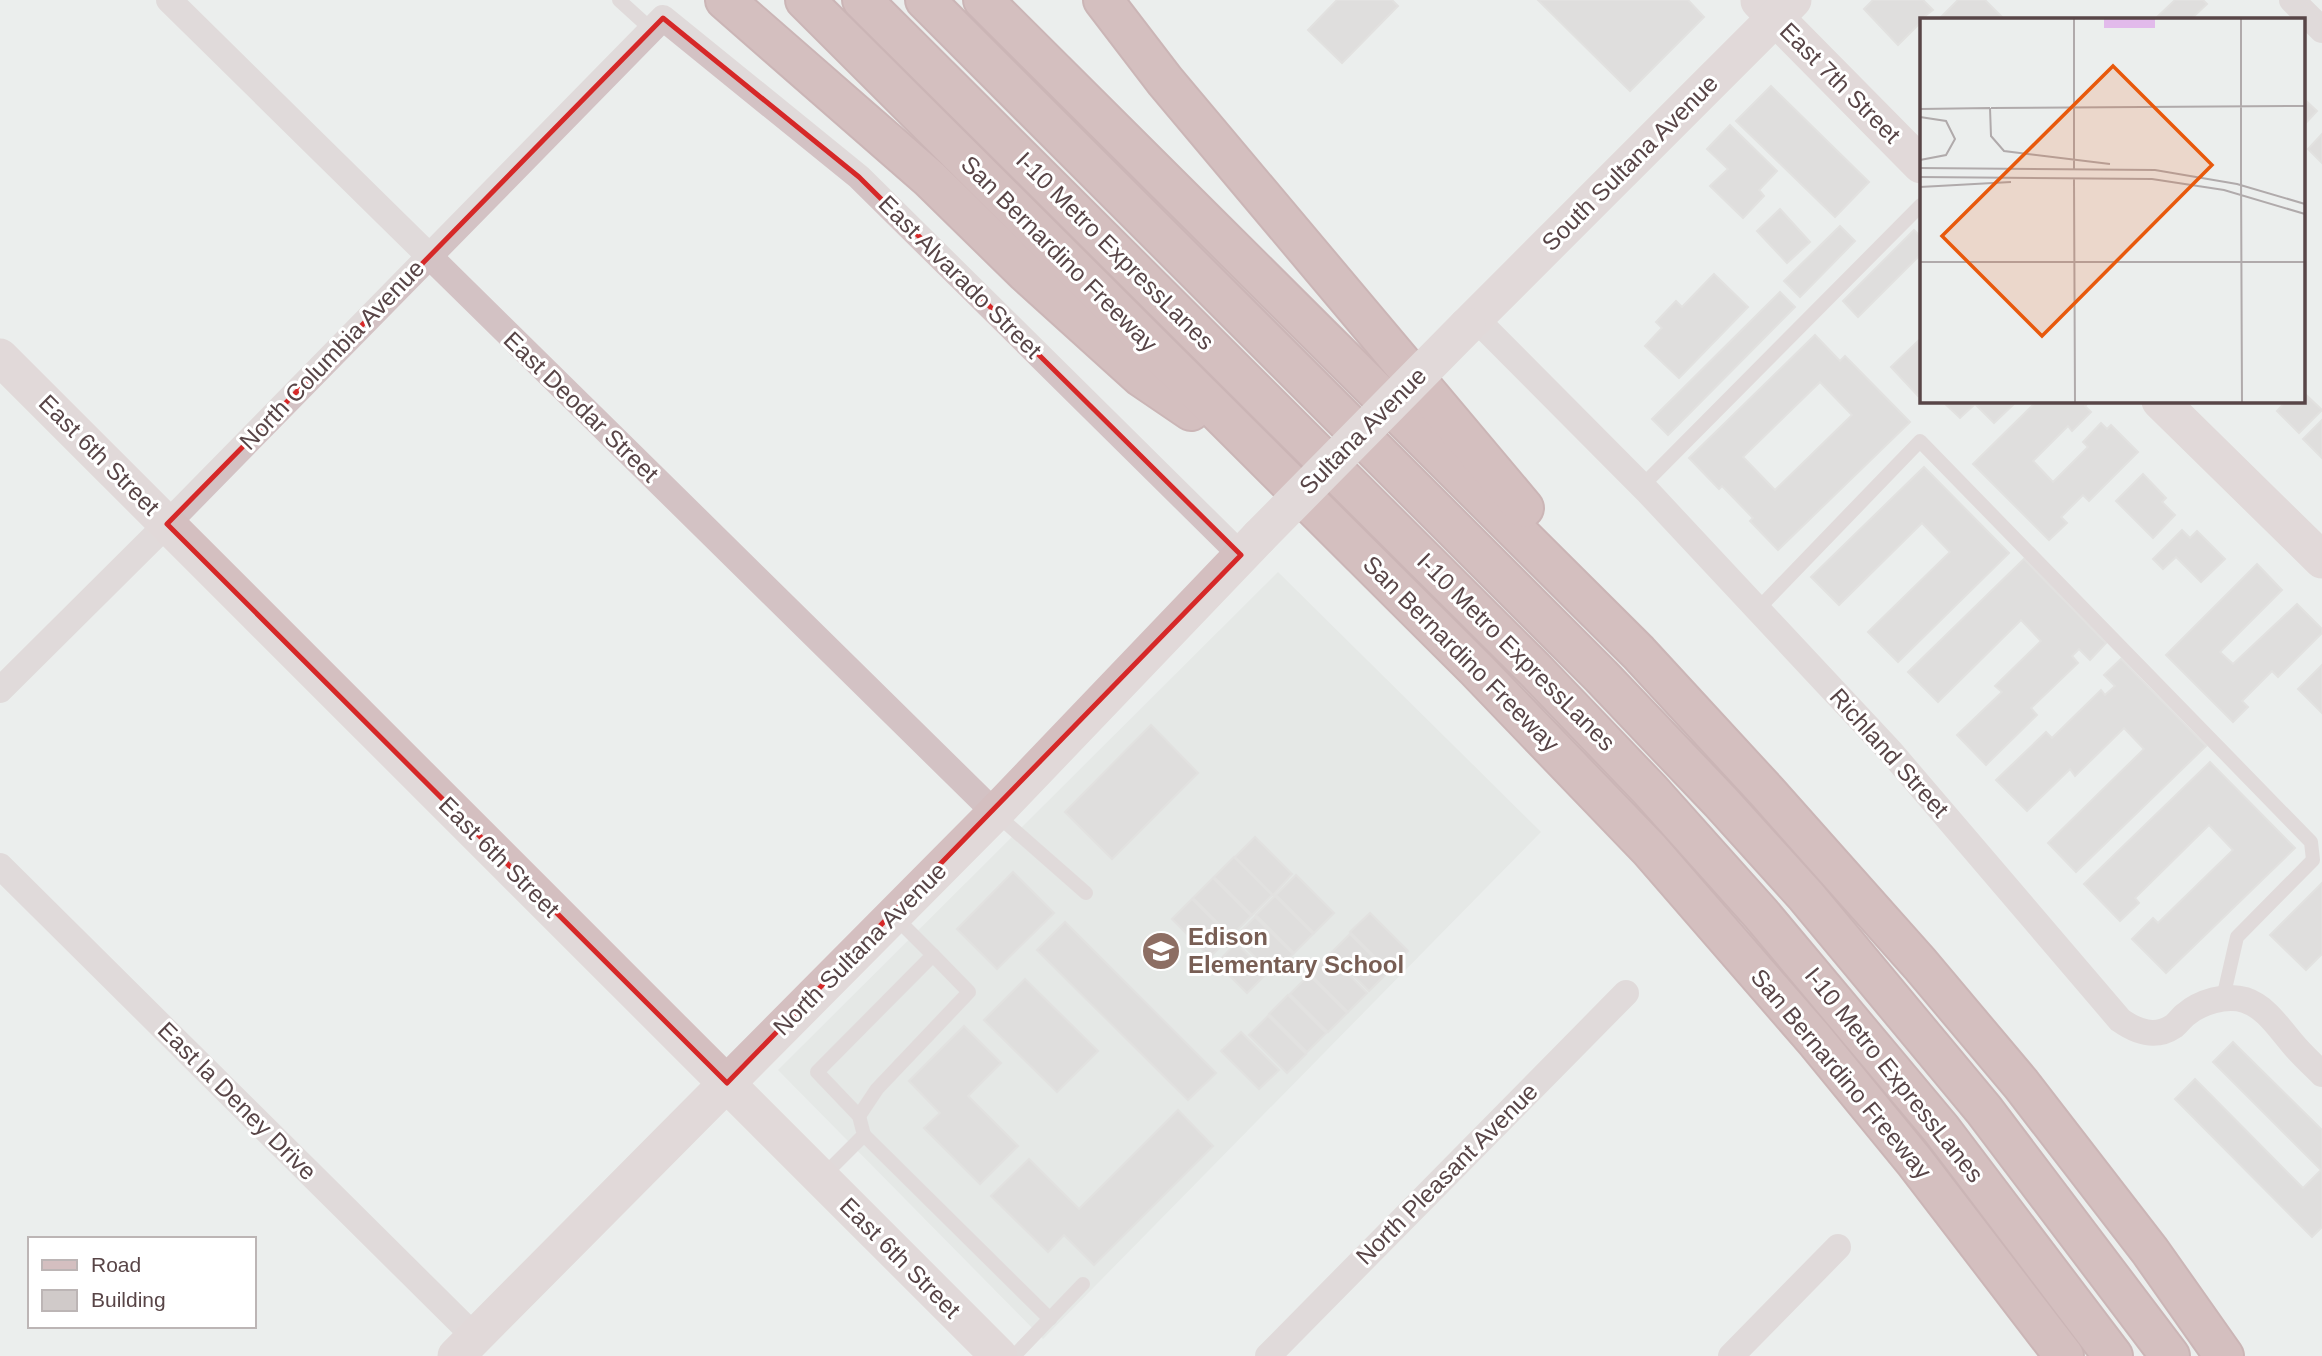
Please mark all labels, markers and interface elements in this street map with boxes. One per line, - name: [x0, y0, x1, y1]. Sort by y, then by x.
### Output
- street label: East 7th Street: [1775, 17, 1906, 149]
- inset map: [1920, 18, 2304, 402]
- street label: South Sultana Avenue: [1536, 69, 1723, 256]
- street label: I-10 Metro ExpressLanes: [1011, 146, 1220, 355]
- street label: San Bernardino Freeway: [956, 150, 1163, 357]
- street label: East Alvarado Street: [873, 190, 1047, 364]
- street label: North Columbia Avenue: [234, 254, 429, 455]
- street label: East Deodar Street: [499, 326, 664, 487]
- street label: Sultana Avenue: [1294, 362, 1431, 499]
- street label: East 6th Street: [34, 389, 165, 521]
- street label: I-10 Metro ExpressLanes: [1412, 547, 1621, 756]
- street label: San Bernardino Freeway: [1358, 550, 1565, 757]
- street label: Richland Street: [1824, 683, 1955, 823]
- street label: East 6th Street: [434, 791, 565, 923]
- street label: North Sultana Avenue: [768, 857, 952, 1041]
- place label: Edison Elementary School: [1188, 923, 1404, 978]
- school or university icon: Edison Elementary School: [1140, 930, 1182, 972]
- street label: I-10 Metro ExpressLanes: [1800, 962, 1989, 1187]
- street label: San Bernardino Freeway: [1746, 963, 1937, 1184]
- street label: East la Deney Drive: [153, 1016, 322, 1185]
- street label: North Pleasant Avenue: [1350, 1077, 1543, 1270]
- street label: East 6th Street: [835, 1192, 966, 1324]
- legend: [28, 1237, 256, 1328]
- text: Road: [91, 1253, 141, 1276]
- text: Building: [91, 1288, 166, 1311]

